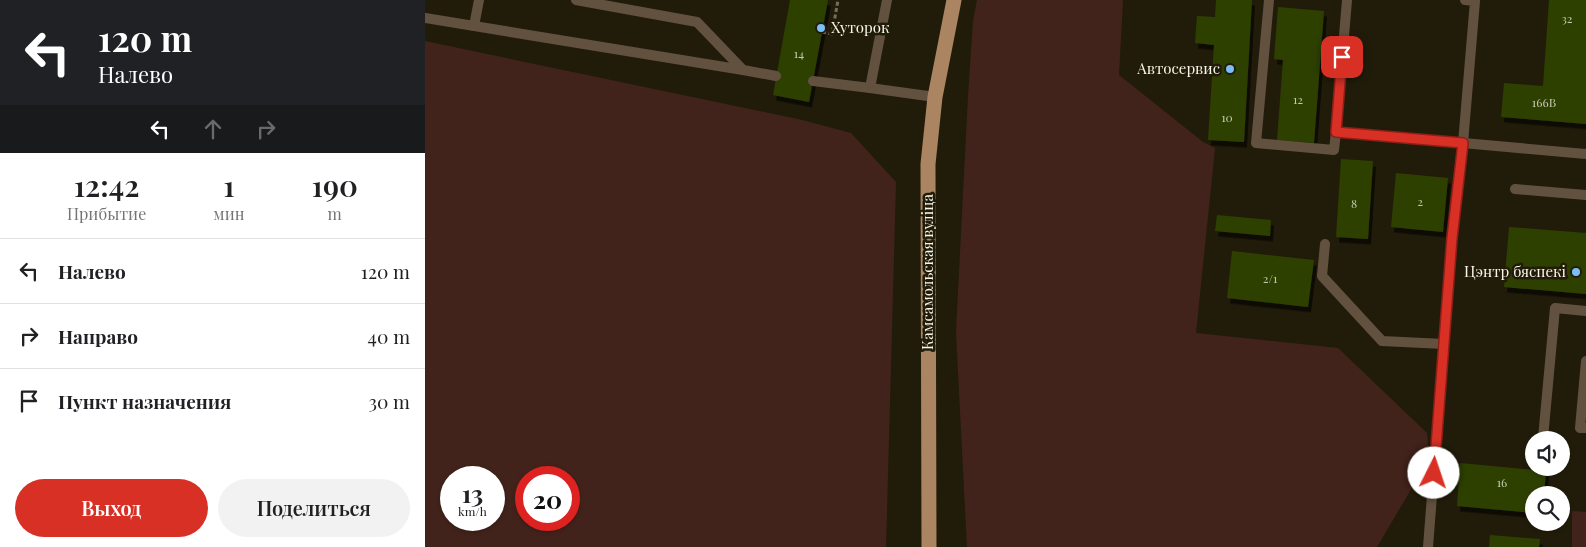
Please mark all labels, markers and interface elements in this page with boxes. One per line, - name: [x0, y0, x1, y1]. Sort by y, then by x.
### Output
- house number: 32: [1561, 10, 1573, 26]
- text: 120 m: [98, 14, 192, 61]
- place label: Хуторок: [831, 17, 890, 37]
- icon: left: [15, 20, 80, 85]
- marker: Хуторок: [815, 22, 827, 34]
- pin: [1321, 36, 1363, 78]
- icon: arrive: [1328, 43, 1356, 71]
- house number: 14: [794, 45, 804, 61]
- place label: Автосервис: [1136, 58, 1220, 78]
- text: Налево: [98, 59, 173, 89]
- marker: Автосервис: [1224, 63, 1236, 75]
- house number: 12: [1293, 91, 1303, 107]
- house number: 166В: [1532, 94, 1556, 110]
- house number: 10: [1221, 109, 1233, 125]
- icon: left: [146, 115, 174, 143]
- icon: ahead: [199, 115, 227, 143]
- icon: right: [252, 115, 280, 143]
- text: 12:42: [74, 165, 140, 205]
- text: 1: [223, 165, 235, 205]
- text: 190: [312, 165, 358, 205]
- house number: 2: [1417, 193, 1423, 209]
- street label: Камсамольская вуліца: [917, 194, 937, 350]
- house number: 8: [1351, 195, 1357, 211]
- text: Прибытие: [67, 203, 146, 224]
- text: мин: [213, 203, 244, 224]
- text: m: [328, 203, 342, 224]
- icon: left: [15, 257, 43, 285]
- text: Налево: [58, 258, 126, 284]
- text: 120 m: [361, 258, 410, 284]
- place label: Цэнтр бяспекі: [1464, 261, 1567, 281]
- marker: Цэнтр бяспекі: [1570, 266, 1582, 278]
- house number: 2/1: [1263, 270, 1278, 286]
- icon: right: [15, 322, 43, 350]
- text: Направо: [58, 323, 138, 349]
- text: 40 m: [368, 323, 410, 349]
- icon: arrive: [15, 387, 43, 415]
- text: Пункт назначения: [58, 388, 231, 414]
- text: 30 m: [368, 388, 410, 414]
- map controls: [1525, 431, 1570, 531]
- button: sound: [1525, 431, 1570, 476]
- position arrow: [1407, 446, 1459, 498]
- speed limit sign: 20: [515, 466, 580, 531]
- house number: 16: [1497, 474, 1507, 490]
- text: 13: [462, 476, 483, 509]
- button: Выход: [15, 479, 208, 537]
- button: Поделиться: [218, 479, 410, 537]
- button: search: [1525, 486, 1570, 531]
- text: km/h: [458, 503, 487, 519]

